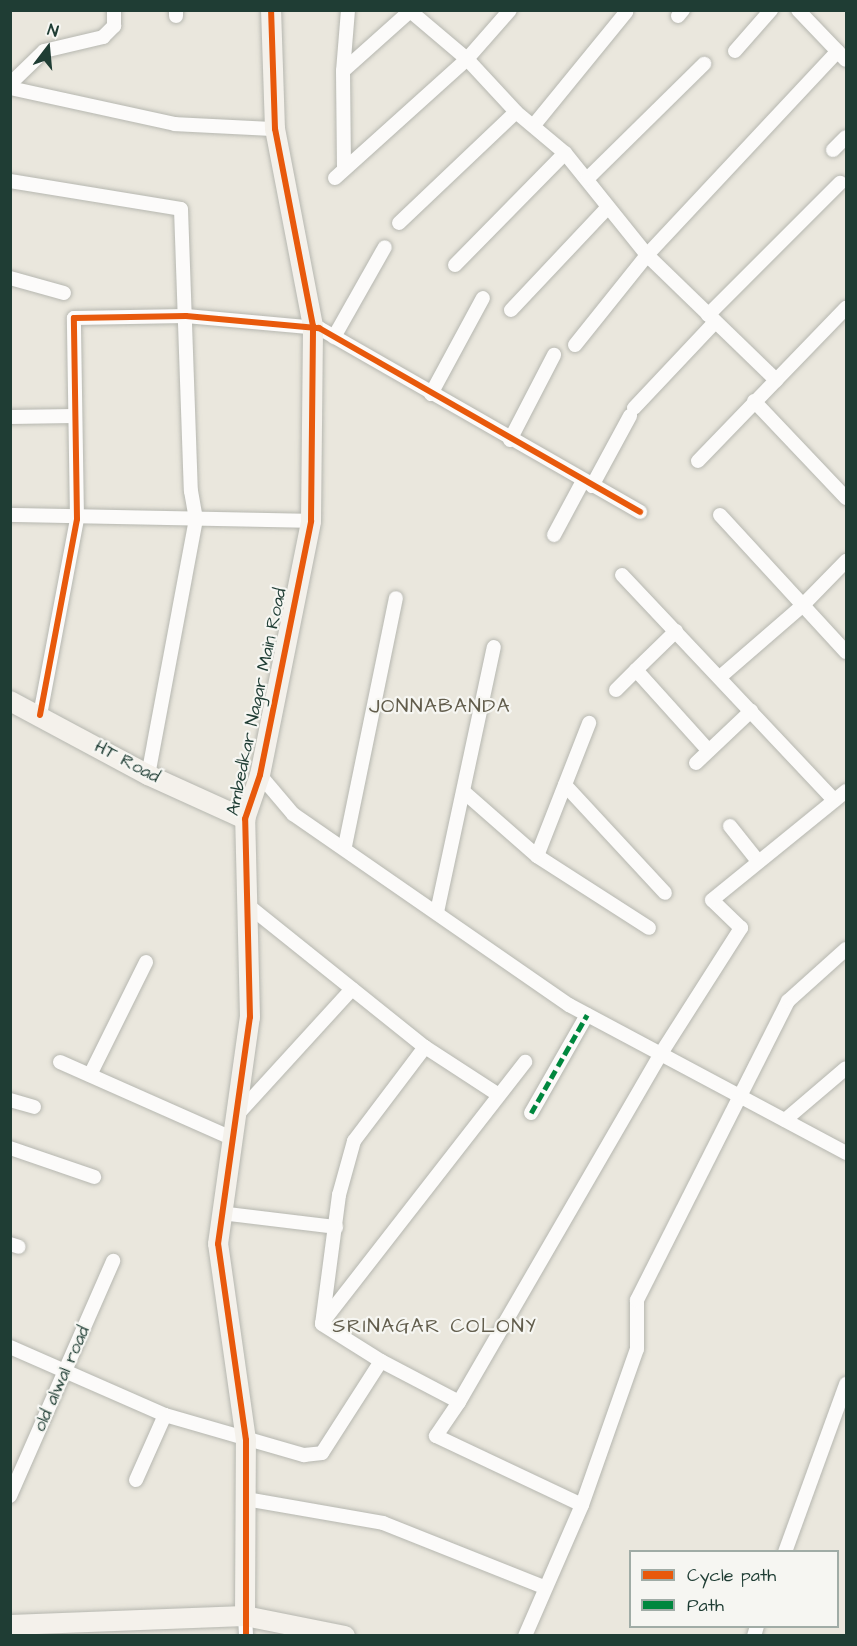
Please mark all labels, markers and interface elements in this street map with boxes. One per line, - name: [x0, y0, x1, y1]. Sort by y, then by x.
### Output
- north arrow: [18, 18, 78, 78]
- text: N: [45, 19, 61, 43]
- street label: Ambedkar Nagar Main Road: [222, 586, 292, 818]
- district label: JONNABANDA: [369, 694, 511, 718]
- street label: HT Road: [91, 736, 163, 788]
- district label: SRINAGAR COLONY: [333, 1314, 537, 1338]
- street label: old alwal road: [29, 1323, 95, 1435]
- legend: [629, 1550, 839, 1628]
- text: Cycle path: [687, 1563, 776, 1588]
- text: Path: [687, 1593, 724, 1618]

